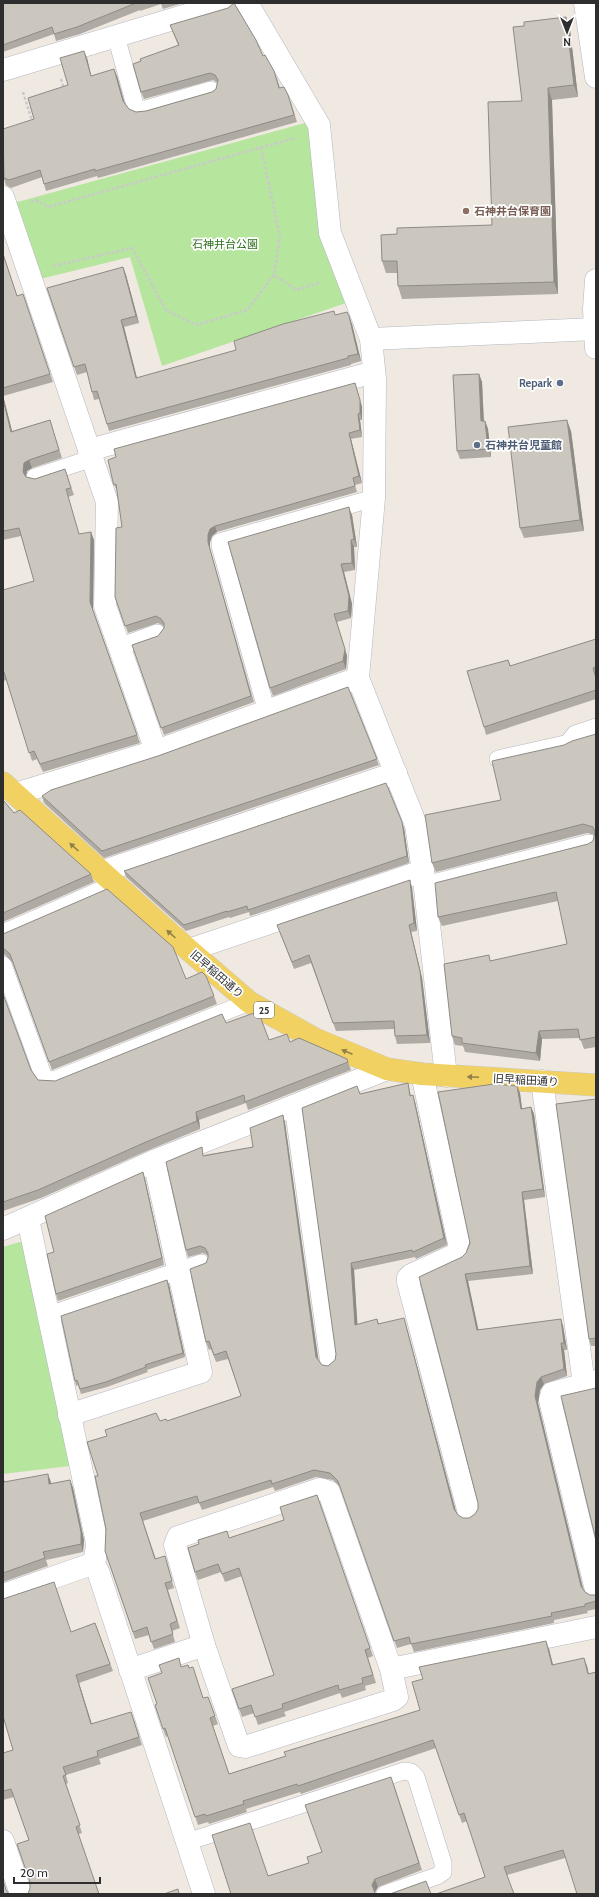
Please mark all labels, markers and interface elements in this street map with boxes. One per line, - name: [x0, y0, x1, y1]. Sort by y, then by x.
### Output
- north arrow: [547, 12, 587, 52]
- text: N: [563, 35, 571, 49]
- place label: 石神井台保育園: [474, 204, 551, 218]
- marker: 石神井台保育園: [461, 206, 471, 216]
- park label: 石神井台公園: [192, 237, 258, 251]
- place label: Repark: [519, 376, 553, 390]
- marker: Repark: [555, 378, 565, 388]
- place label: 石神井台児童館: [485, 438, 562, 452]
- marker: 石神井台児童館: [472, 440, 482, 450]
- one-way arrow: [69, 843, 79, 852]
- one-way arrow: [165, 930, 176, 939]
- street label: 旧早稲田通り: [188, 947, 246, 1001]
- road number: 25: [254, 1002, 274, 1018]
- one-way arrow: [341, 1049, 353, 1055]
- street label: 旧早稲田通り: [493, 1071, 559, 1089]
- one-way arrow: [466, 1074, 479, 1080]
- scale bar: [14, 1859, 100, 1885]
- text: 20 m: [20, 1865, 48, 1880]

